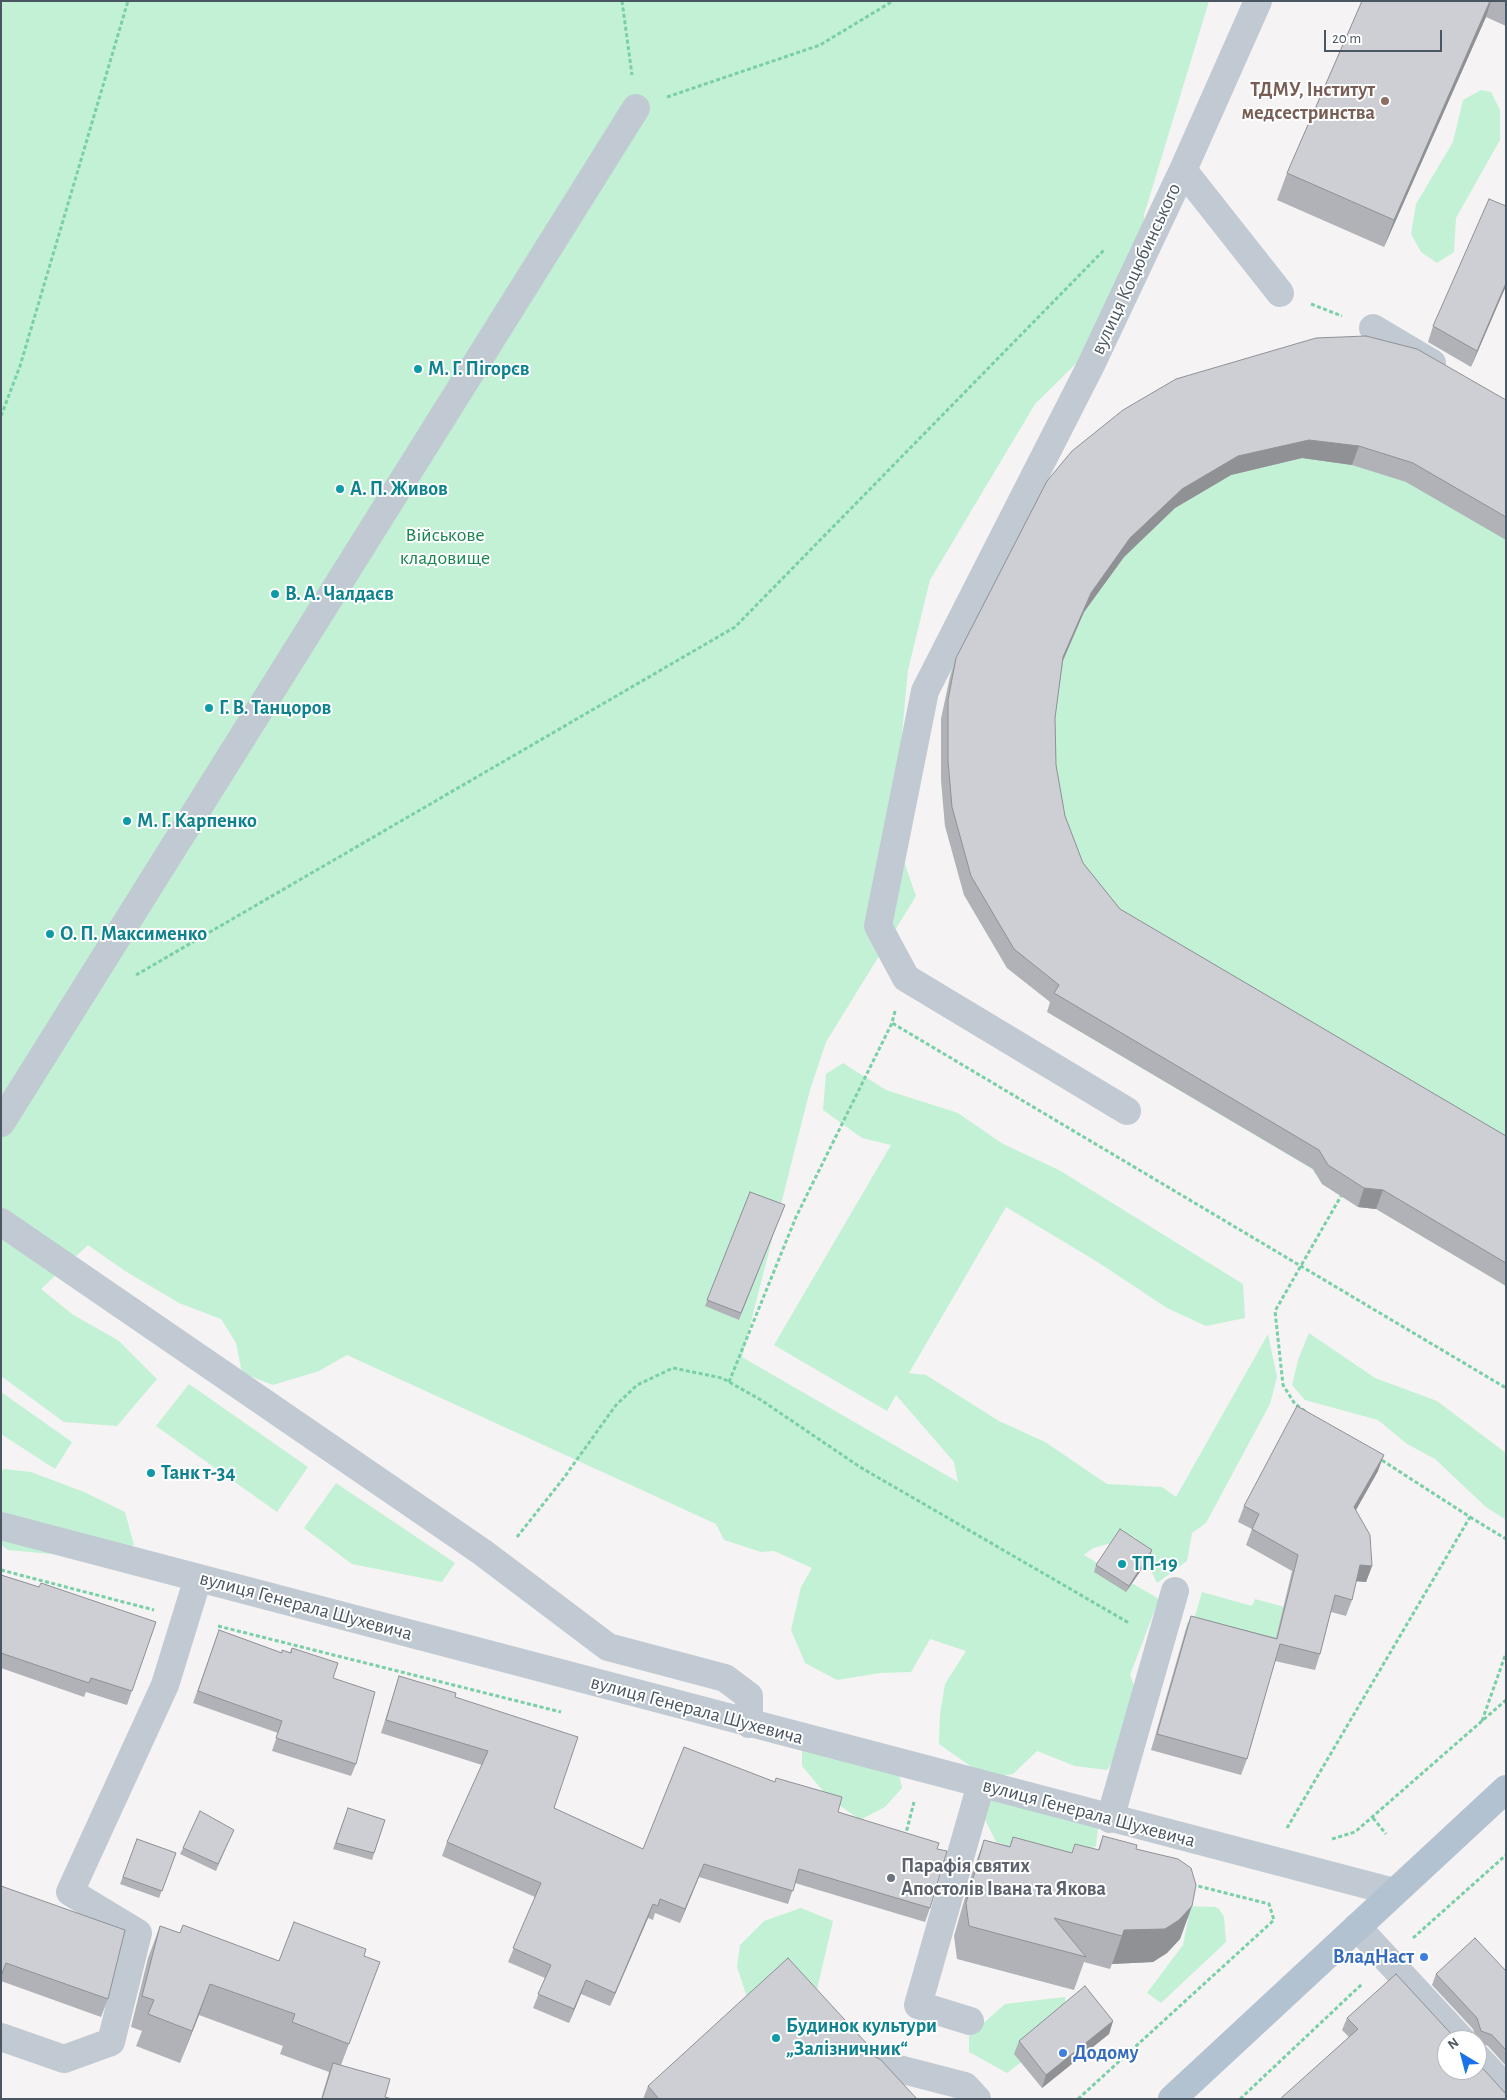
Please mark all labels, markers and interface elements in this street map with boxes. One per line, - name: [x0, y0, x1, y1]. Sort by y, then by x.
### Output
- scale bar: [1327, 20, 1444, 52]
- text: 20 m: [1332, 31, 1361, 46]
- place label: ТДМУ, Iнститут медсестринства: [1242, 78, 1375, 125]
- marker: ТДМУ, Iнститут медсестринства: [1379, 95, 1391, 107]
- street label: вулиця Коцюбинського: [1086, 179, 1186, 359]
- place label: М. Г. Пігорєв: [428, 357, 530, 381]
- marker: М. Г. Пігорєв: [412, 363, 424, 375]
- place label: А. П. Живов: [350, 477, 448, 501]
- marker: А. П. Живов: [334, 483, 346, 495]
- park label: Військове кладовище: [400, 523, 490, 570]
- place label: В. А. Чалдаєв: [285, 582, 394, 606]
- marker: В. А. Чалдаєв: [269, 588, 281, 600]
- place label: Г. В. Танцоров: [219, 696, 331, 720]
- marker: Г. В. Танцоров: [203, 702, 215, 714]
- place label: М. Г. Карпенко: [137, 809, 257, 833]
- marker: М. Г. Карпенко: [121, 815, 133, 827]
- place label: О. П. Максименко: [60, 922, 207, 946]
- marker: О. П. Максименко: [44, 928, 56, 940]
- place label: Танк т-34: [161, 1461, 235, 1485]
- marker: Танк т-34: [145, 1467, 157, 1479]
- place label: ТП-19: [1132, 1552, 1178, 1576]
- marker: ТП-19: [1116, 1558, 1128, 1570]
- street label: вулиця Генерала Шухевича: [197, 1566, 415, 1646]
- street label: вулиця Генерала Шухевича: [588, 1670, 806, 1750]
- street label: вулиця Генерала Шухевича: [980, 1773, 1198, 1853]
- place label: Парафія святих Апостолів Івана та Якова: [901, 1854, 1106, 1901]
- marker: Парафія святих Апостолів Івана та Якова: [885, 1872, 897, 1884]
- place label: ВладНаст: [1333, 1945, 1414, 1969]
- marker: ВладНаст: [1418, 1951, 1430, 1963]
- place label: Будинок культури „Залізничник“: [786, 2014, 937, 2061]
- north arrow: [1437, 2030, 1487, 2080]
- marker: Будинок культури „Залізничник“: [770, 2032, 782, 2044]
- text: N: [1445, 2035, 1462, 2052]
- place label: Додому: [1073, 2041, 1138, 2065]
- marker: Додому: [1057, 2047, 1069, 2059]

